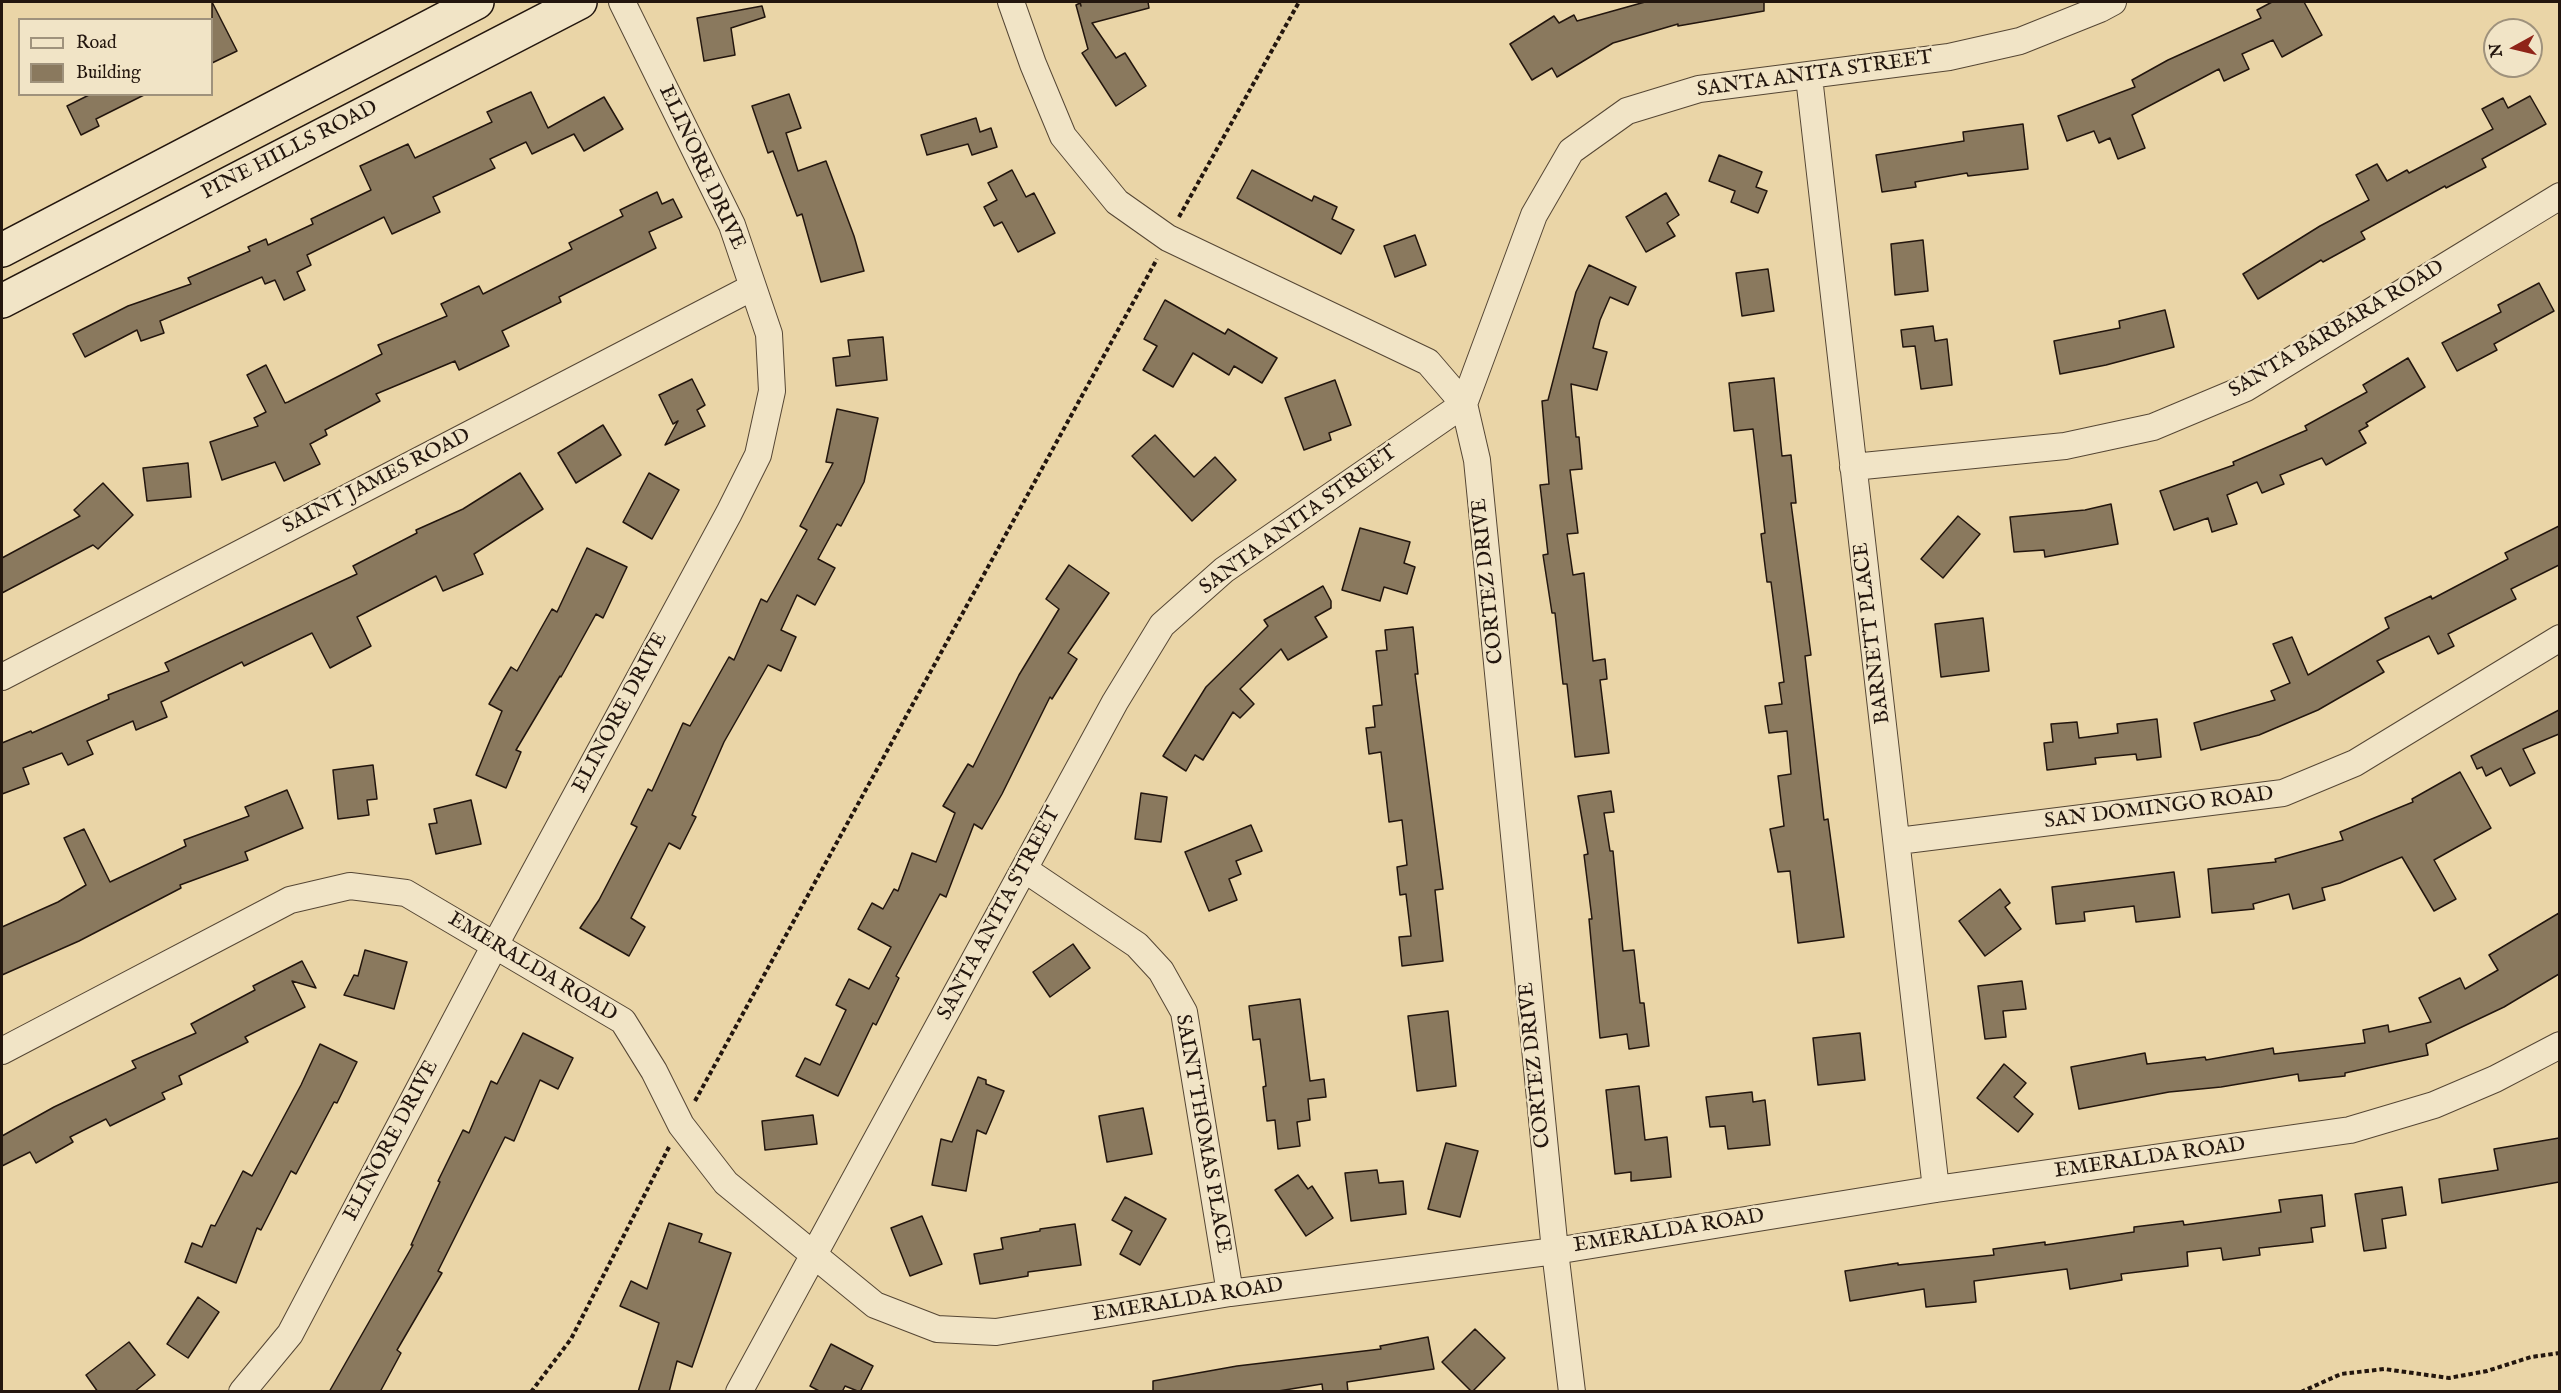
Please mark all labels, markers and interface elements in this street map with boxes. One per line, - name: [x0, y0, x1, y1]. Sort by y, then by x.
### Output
- legend: [18, 18, 213, 96]
- north arrow: [2483, 18, 2543, 78]
- text: Road: [76, 32, 117, 55]
- text: N: [2486, 42, 2508, 58]
- street label: SANTA ANITA STREET: [1695, 46, 1935, 104]
- text: Building: [76, 62, 141, 85]
- street label: ELINORE DRIVE: [652, 82, 750, 254]
- street label: PINE HILLS ROAD: [198, 96, 382, 206]
- street label: SANTA BARBARA ROAD: [2225, 256, 2449, 404]
- street label: SAINT JAMES ROAD: [279, 424, 475, 540]
- street label: SANTA ANITA STREET: [1195, 441, 1403, 601]
- street label: CORTEZ DRIVE: [1468, 497, 1510, 665]
- street label: BARNETT PLACE: [1849, 541, 1897, 725]
- street label: ELINORE DRIVE: [568, 628, 674, 798]
- street label: SAN DOMINGO ROAD: [2043, 782, 2275, 836]
- street label: SANTA ANITA STREET: [933, 803, 1067, 1025]
- street label: EMERALDA ROAD: [443, 908, 621, 1028]
- street label: CORTEZ DRIVE: [1515, 981, 1557, 1149]
- street label: SAINT THOMAS PLACE: [1169, 1013, 1235, 1255]
- street label: ELINORE DRIVE: [339, 1056, 445, 1226]
- street label: EMERALDA ROAD: [2053, 1133, 2247, 1185]
- street label: EMERALDA ROAD: [1572, 1204, 1766, 1260]
- street label: EMERALDA ROAD: [1091, 1273, 1285, 1329]

